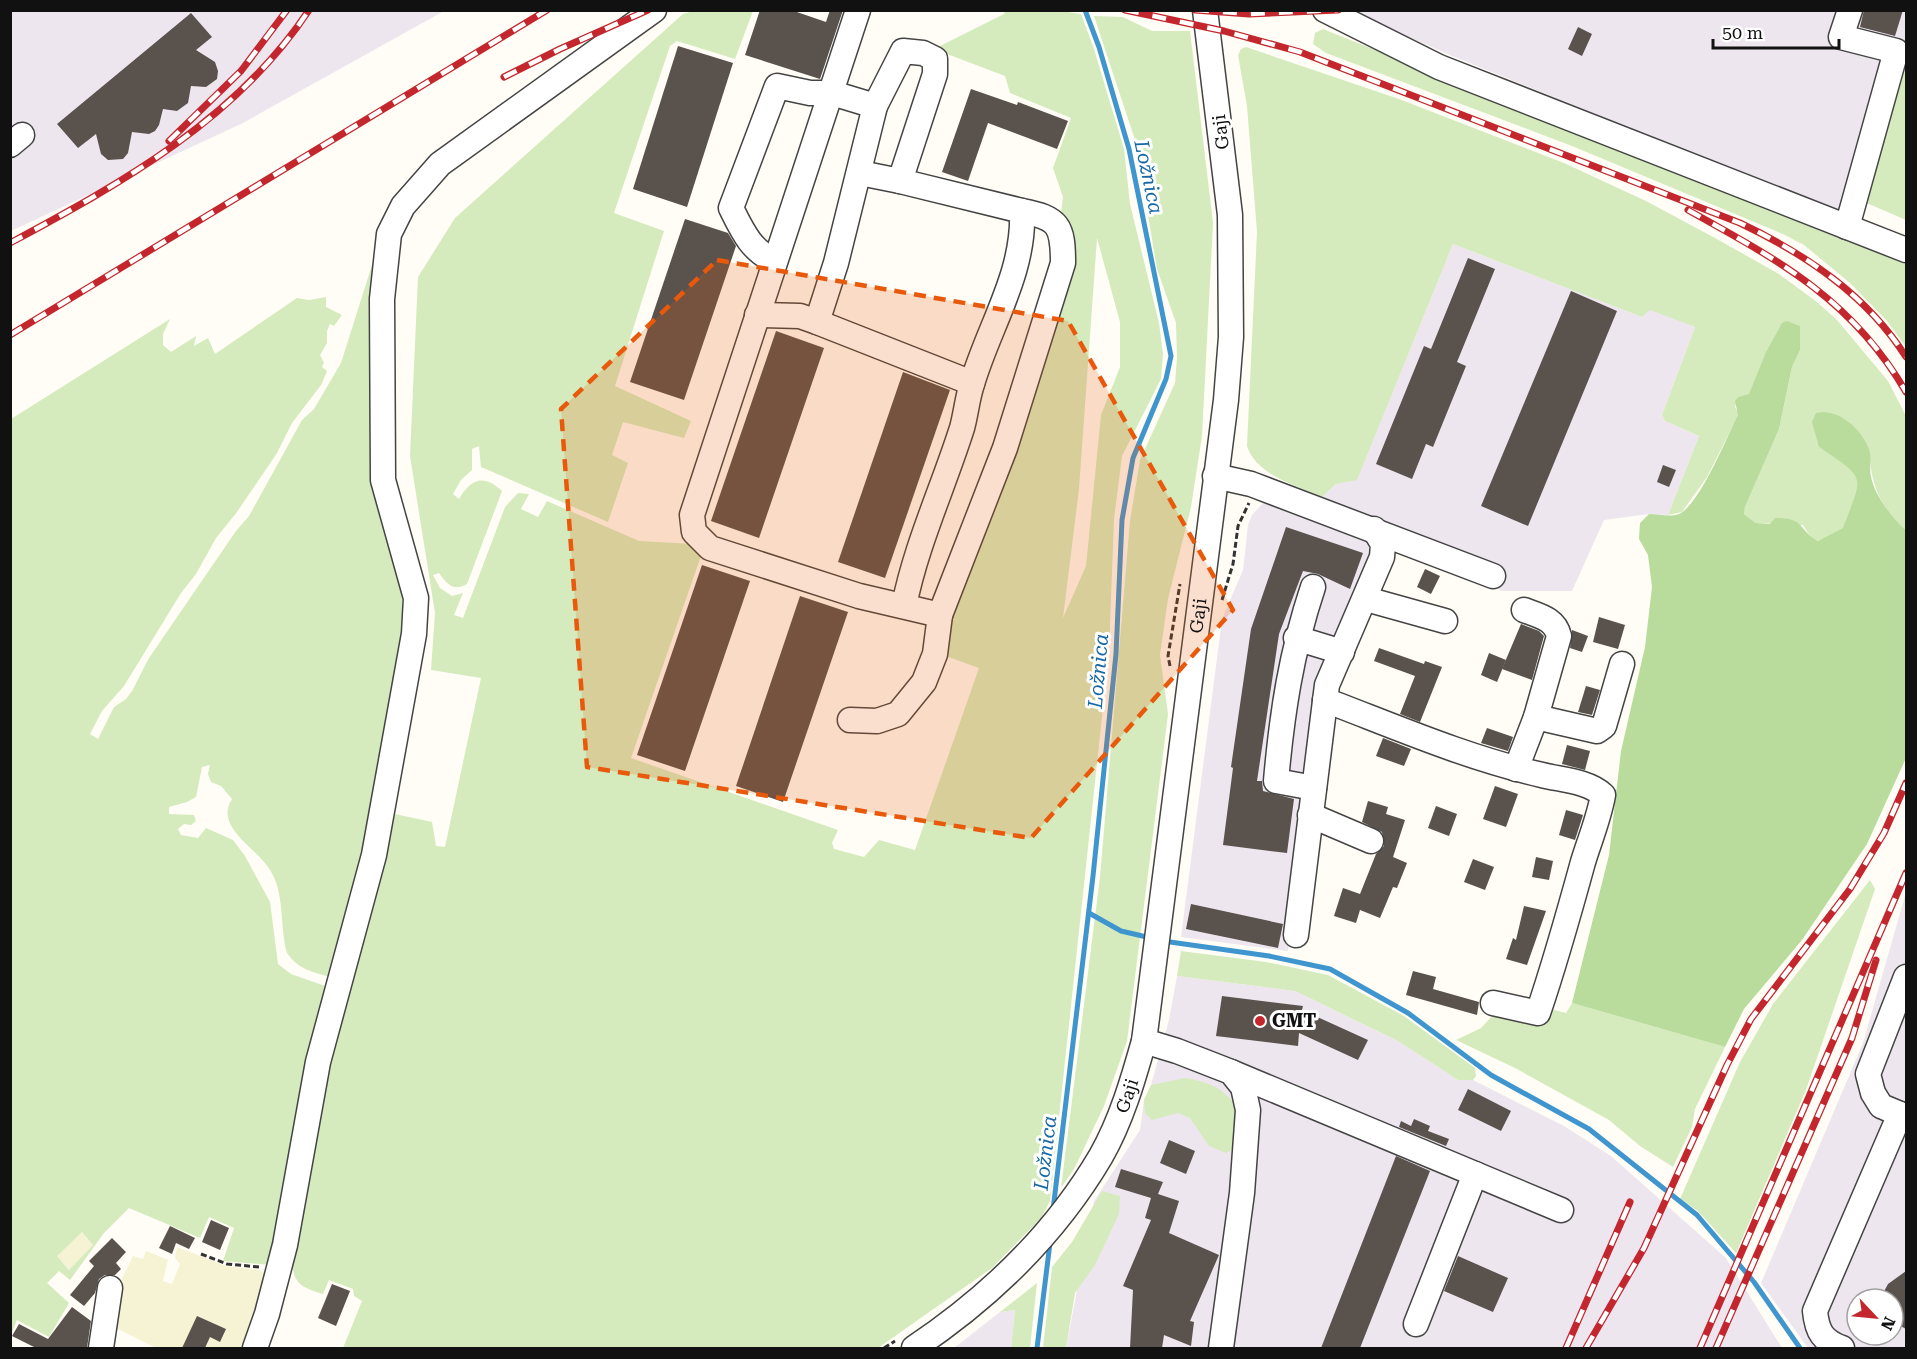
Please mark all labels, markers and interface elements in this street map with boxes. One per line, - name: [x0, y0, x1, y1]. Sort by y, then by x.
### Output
- scale bar: [1713, 12, 1839, 50]
- text: 50 m: [1722, 22, 1763, 43]
- street label: Gaji: [1208, 113, 1233, 151]
- water label: Ložnica: [1129, 137, 1169, 216]
- street label: Gaji: [1185, 597, 1211, 635]
- water label: Ložnica: [1083, 633, 1113, 710]
- place label: GMT: [1272, 1010, 1316, 1031]
- marker: GMT: [1253, 1014, 1267, 1028]
- street label: Gaji: [1111, 1076, 1142, 1116]
- water label: Ložnica: [1028, 1114, 1061, 1193]
- north arrow: [1845, 1287, 1905, 1347]
- text: N: [1877, 1314, 1899, 1333]

